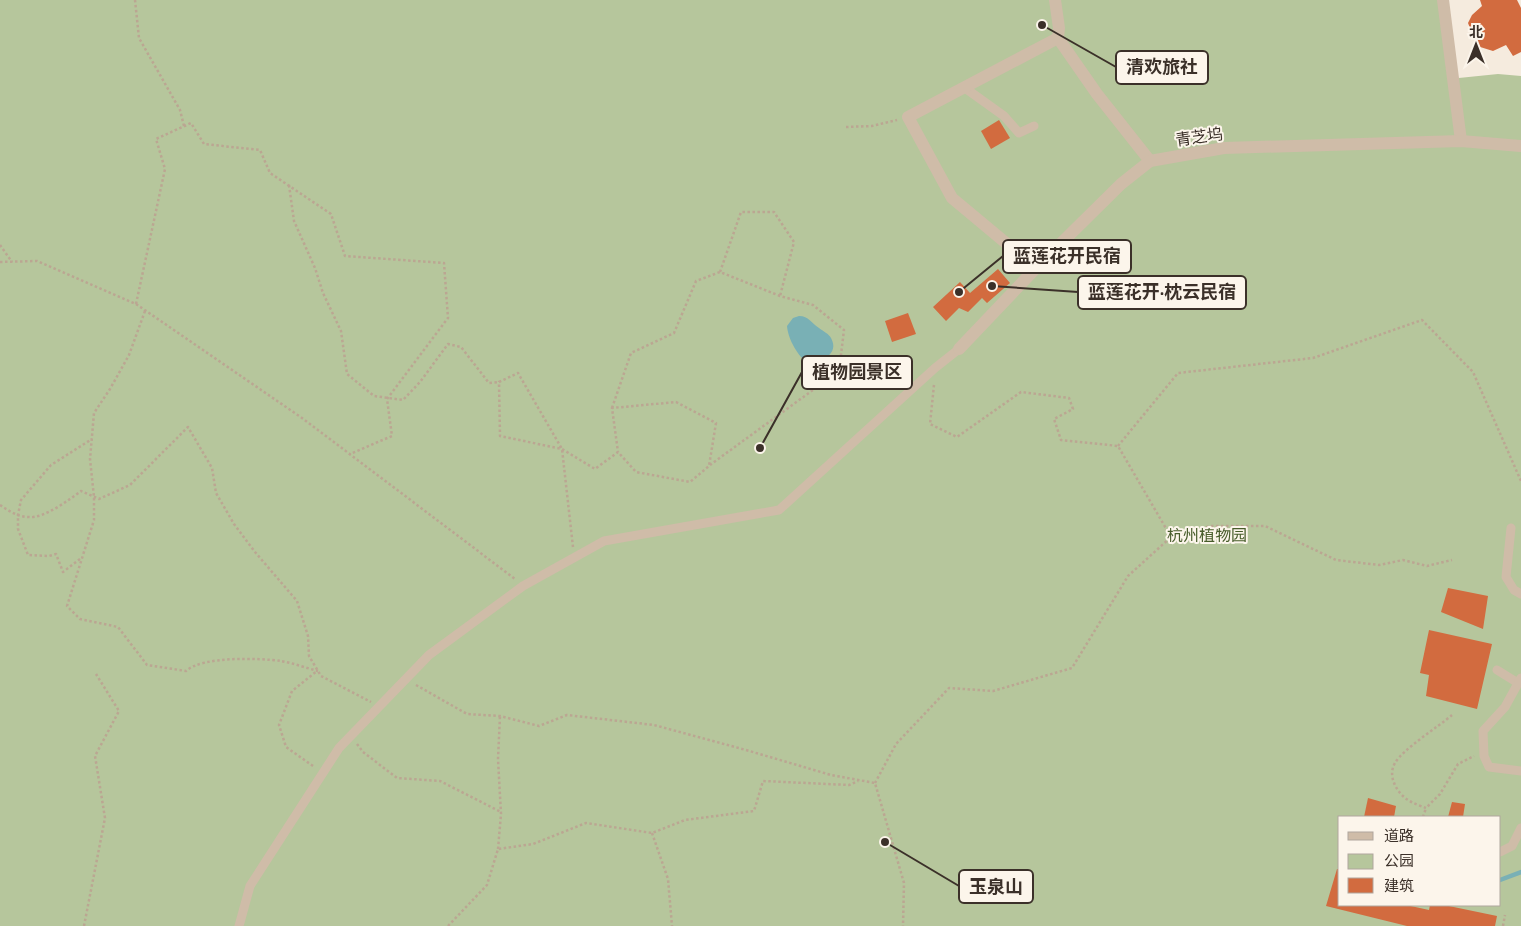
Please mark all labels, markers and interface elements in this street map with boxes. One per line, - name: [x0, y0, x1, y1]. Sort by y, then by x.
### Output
- north arrow: [1451, 20, 1501, 70]
- text: 北: [1469, 23, 1483, 40]
- callout: 清欢旅社: [1116, 51, 1208, 84]
- text: 清欢旅社: [1126, 55, 1198, 77]
- street label: 青芝坞: [1174, 123, 1224, 149]
- callout: 蓝莲花开民宿: [1003, 240, 1131, 273]
- text: 蓝莲花开民宿: [1013, 244, 1121, 266]
- callout: 蓝莲花开·枕云民宿: [1078, 276, 1246, 309]
- text: 蓝莲花开·枕云民宿: [1088, 280, 1236, 302]
- callout: 植物园景区: [802, 356, 912, 389]
- text: 植物园景区: [812, 360, 902, 382]
- park label: 杭州植物园: [1167, 525, 1247, 544]
- legend: [1338, 816, 1501, 906]
- text: 道路: [1384, 826, 1414, 844]
- text: 公园: [1384, 851, 1414, 869]
- callout: 玉泉山: [959, 870, 1033, 903]
- text: 玉泉山: [969, 875, 1023, 897]
- text: 建筑: [1384, 876, 1414, 894]

